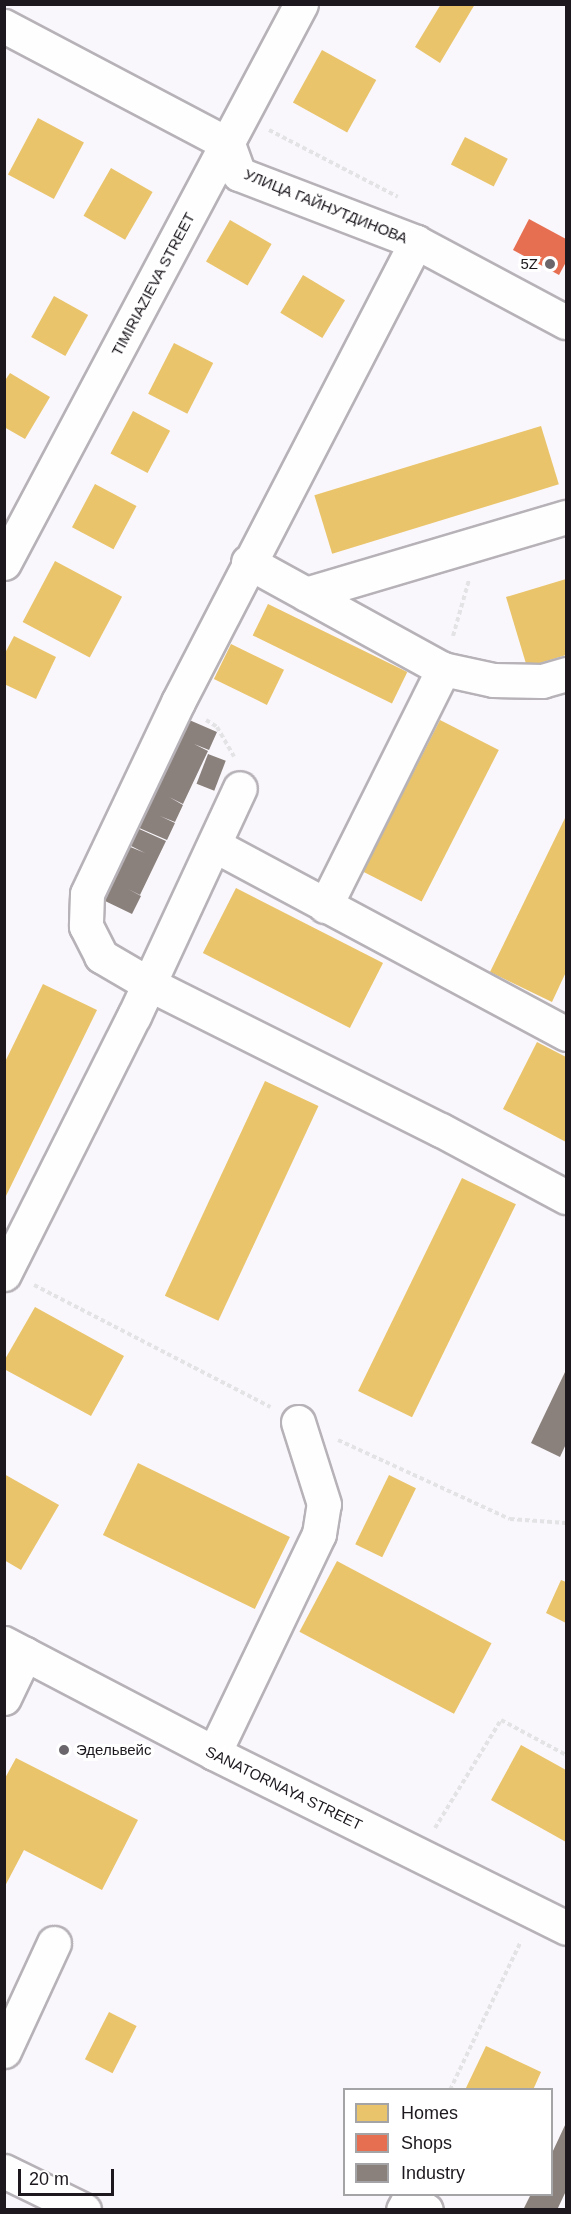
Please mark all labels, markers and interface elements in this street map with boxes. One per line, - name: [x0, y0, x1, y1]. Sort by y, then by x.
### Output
- street label: УЛИЦА ГАЙНУТДИНОВА: [242, 165, 410, 247]
- street label: TIMIRIAZIEVA STREET: [107, 209, 199, 359]
- place label: 5Z: [520, 255, 538, 273]
- marker: 5Z: [543, 257, 557, 271]
- place label: Эдельвейс: [76, 1741, 151, 1759]
- street label: SANATORNAYA STREET: [202, 1742, 366, 1834]
- marker: Эдельвейс: [57, 1743, 71, 1757]
- legend: [343, 2088, 553, 2196]
- text: Homes: [401, 2103, 458, 2123]
- text: Shops: [401, 2133, 452, 2153]
- scale bar: [21, 2157, 117, 2195]
- text: Industry: [401, 2163, 465, 2183]
- text: 20 m: [29, 2169, 69, 2189]

